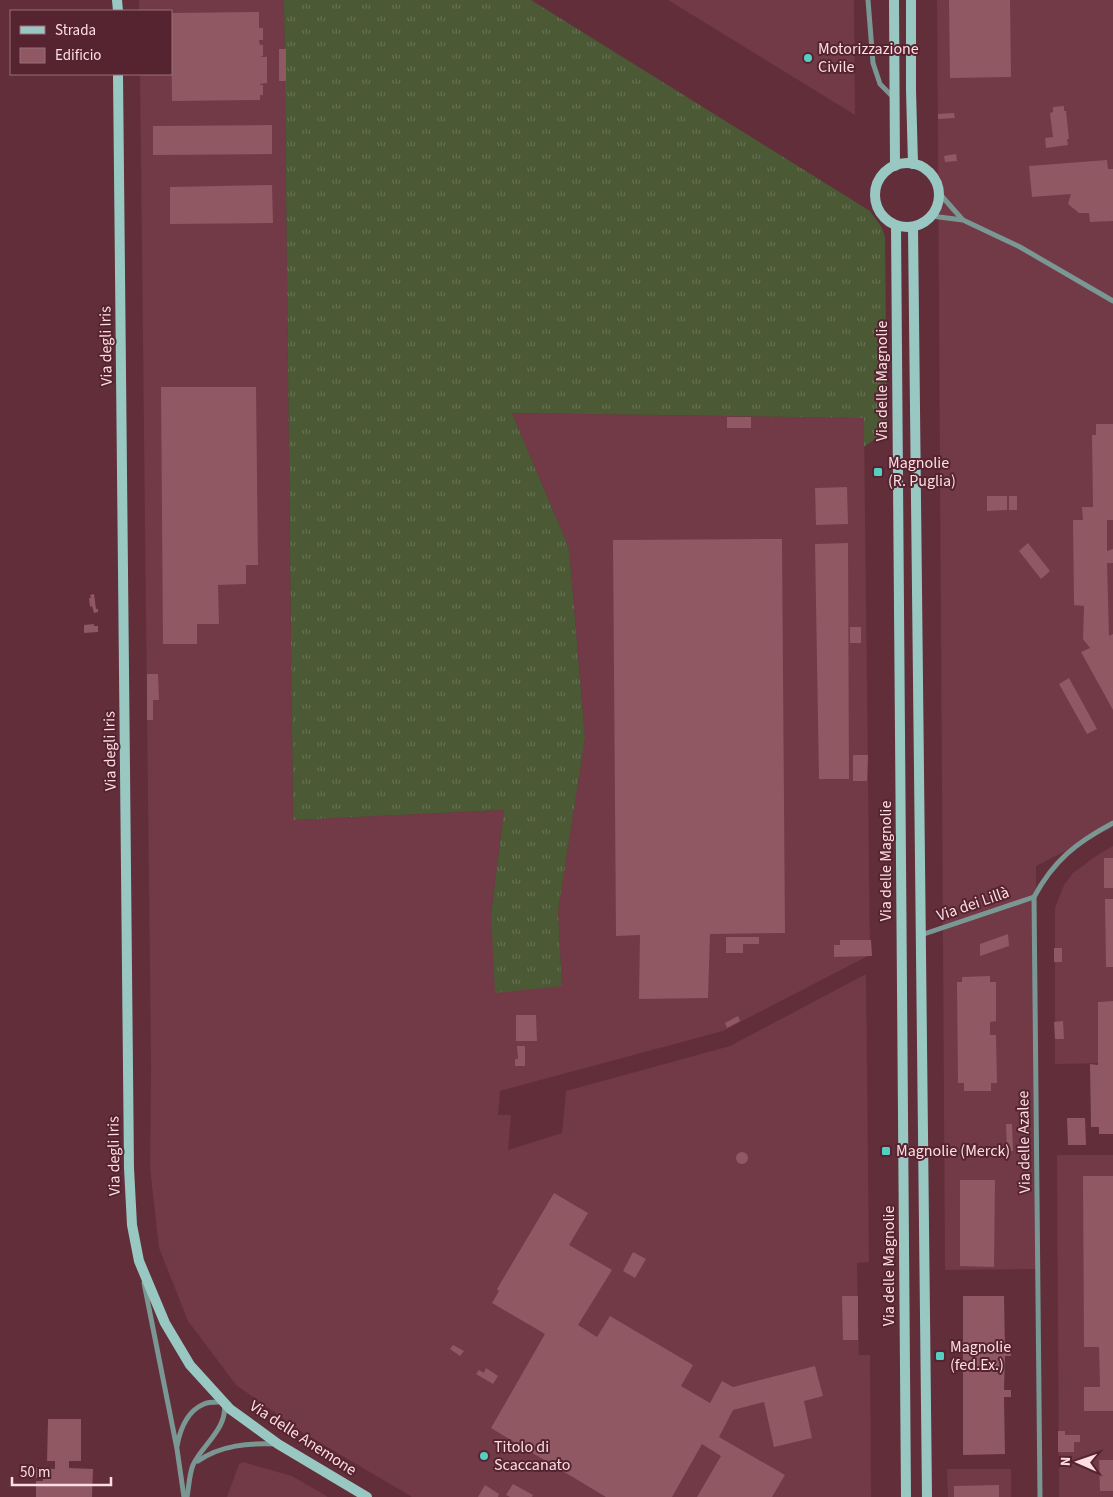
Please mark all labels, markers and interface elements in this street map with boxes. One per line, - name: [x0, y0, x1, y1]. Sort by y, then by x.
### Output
- legend: [10, 10, 172, 75]
- text: Strada: [55, 20, 96, 41]
- place label: Motorizzazione Civile: [818, 38, 919, 78]
- text: Edificio: [55, 45, 102, 66]
- marker: Motorizzazione Civile: [802, 52, 814, 64]
- street label: Via degli Iris: [94, 306, 118, 386]
- street label: Via delle Magnolie: [871, 321, 893, 441]
- place label: Magnolie (R. Puglia): [888, 452, 956, 492]
- marker: Magnolie (R. Puglia): [872, 466, 884, 478]
- street label: Via degli Iris: [98, 711, 122, 791]
- street label: Via delle Magnolie: [875, 801, 897, 921]
- street label: Via dei Lillà: [934, 881, 1012, 927]
- street label: Via delle Azalee: [1012, 1090, 1036, 1194]
- street label: Via degli Iris: [102, 1116, 126, 1196]
- place label: Magnolie (Merck): [896, 1140, 1010, 1162]
- marker: Magnolie (Merck): [880, 1145, 892, 1157]
- street label: Via delle Magnolie: [878, 1206, 900, 1326]
- place label: Magnolie (fed.Ex.): [950, 1336, 1011, 1376]
- marker: Magnolie (fed.Ex.): [934, 1350, 946, 1362]
- street label: Via delle Anemone: [245, 1395, 361, 1481]
- place label: Titolo di Scaccanato: [494, 1436, 570, 1476]
- north arrow: [1053, 1437, 1103, 1487]
- marker: Titolo di Scaccanato: [478, 1450, 490, 1462]
- scale bar: [12, 1454, 111, 1486]
- text: N: [1056, 1457, 1076, 1467]
- text: 50 m: [20, 1462, 50, 1483]

